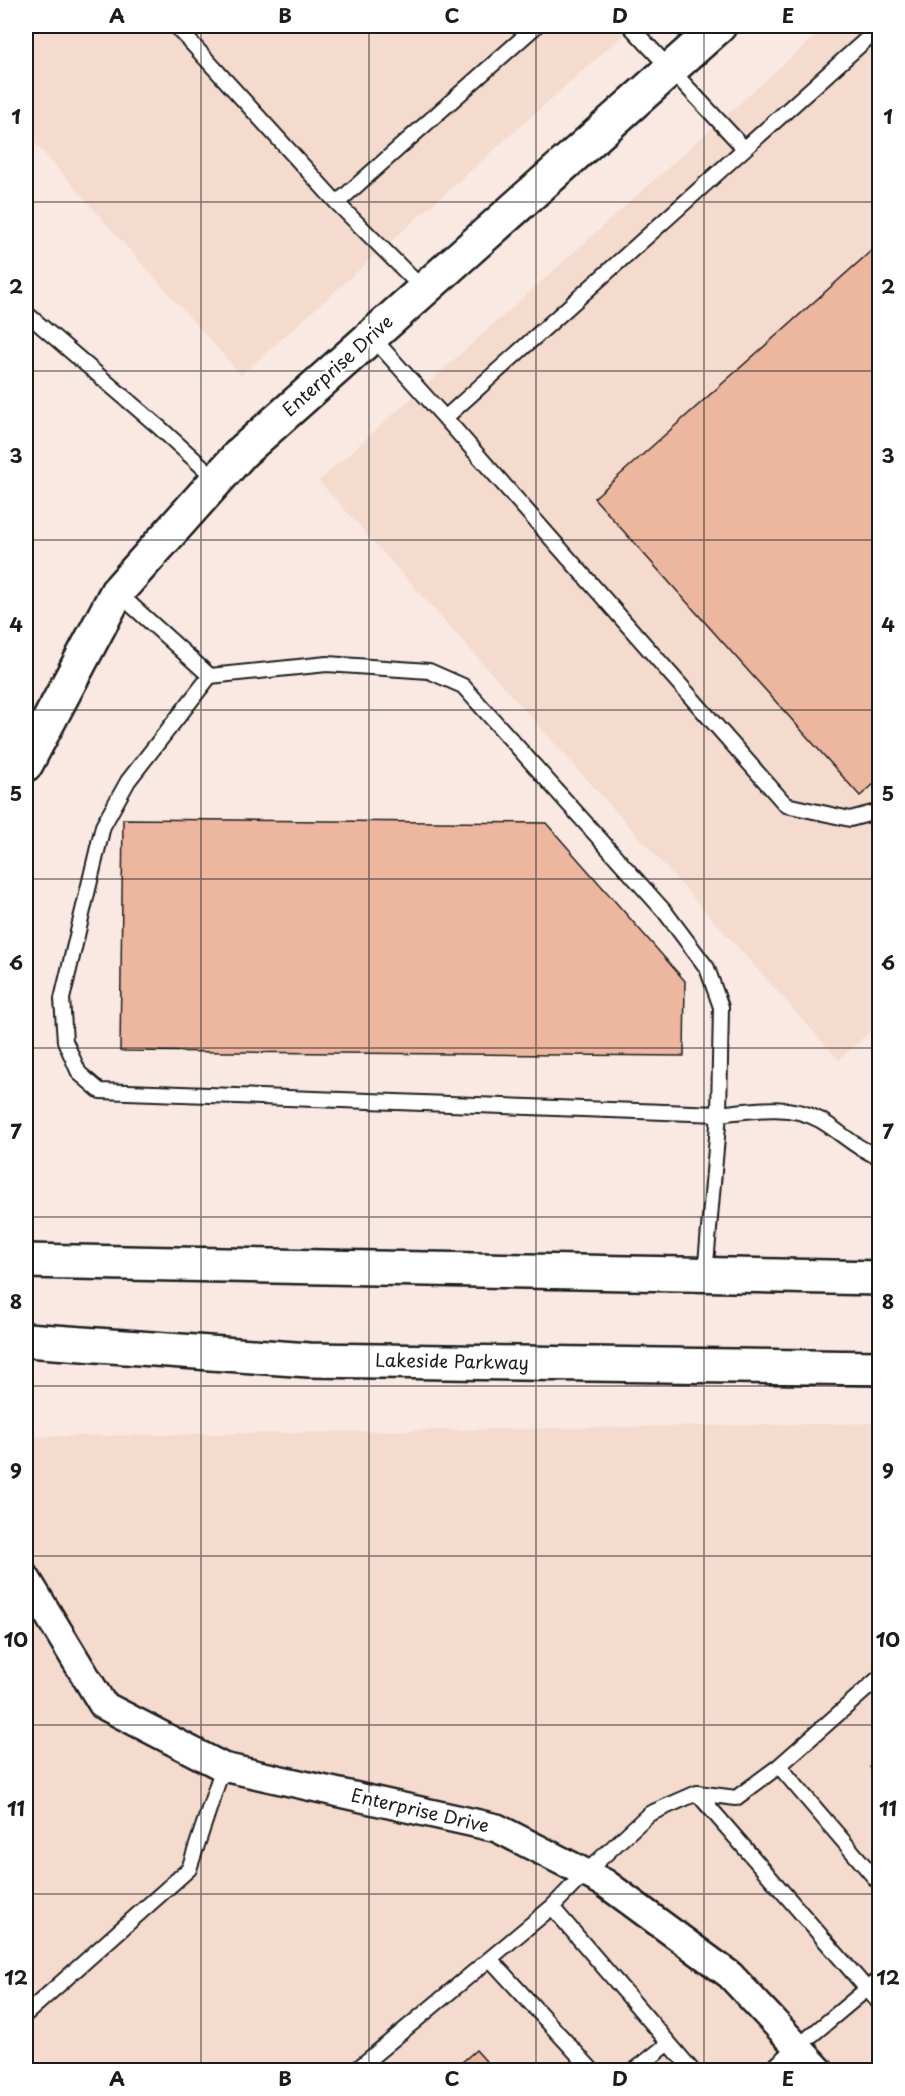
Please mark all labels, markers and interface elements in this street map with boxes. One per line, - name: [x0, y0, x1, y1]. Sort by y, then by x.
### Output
- text: A: [109, 0, 125, 30]
- text: B: [278, 0, 292, 30]
- text: C: [444, 0, 460, 30]
- text: D: [612, 0, 628, 30]
- text: E: [782, 0, 794, 30]
- text: 1: [11, 101, 21, 131]
- text: 1: [883, 101, 893, 131]
- text: 2: [9, 271, 23, 301]
- text: 2: [881, 271, 895, 301]
- street label: Enterprise Drive: [276, 308, 398, 422]
- text: 3: [9, 440, 23, 470]
- text: 3: [881, 440, 895, 470]
- text: 4: [9, 609, 23, 639]
- text: 4: [881, 609, 895, 639]
- text: 5: [10, 778, 22, 808]
- text: 5: [882, 778, 894, 808]
- text: 6: [9, 947, 23, 977]
- text: 6: [881, 947, 895, 977]
- text: 7: [10, 1116, 22, 1146]
- text: 7: [882, 1116, 894, 1146]
- text: 8: [10, 1286, 22, 1316]
- text: 8: [882, 1286, 894, 1316]
- street label: Lakeside Parkway: [375, 1346, 529, 1375]
- text: 9: [10, 1455, 22, 1485]
- text: 9: [882, 1455, 894, 1485]
- text: 10: [4, 1624, 28, 1654]
- text: 10: [876, 1624, 900, 1654]
- street label: Enterprise Drive: [349, 1781, 492, 1839]
- text: 11: [7, 1793, 25, 1823]
- text: 11: [879, 1793, 897, 1823]
- text: 12: [4, 1962, 28, 1992]
- text: 12: [876, 1962, 900, 1992]
- text: A: [109, 2063, 125, 2093]
- text: B: [278, 2063, 292, 2093]
- text: C: [444, 2063, 460, 2093]
- text: D: [612, 2063, 628, 2093]
- text: E: [782, 2063, 794, 2093]

